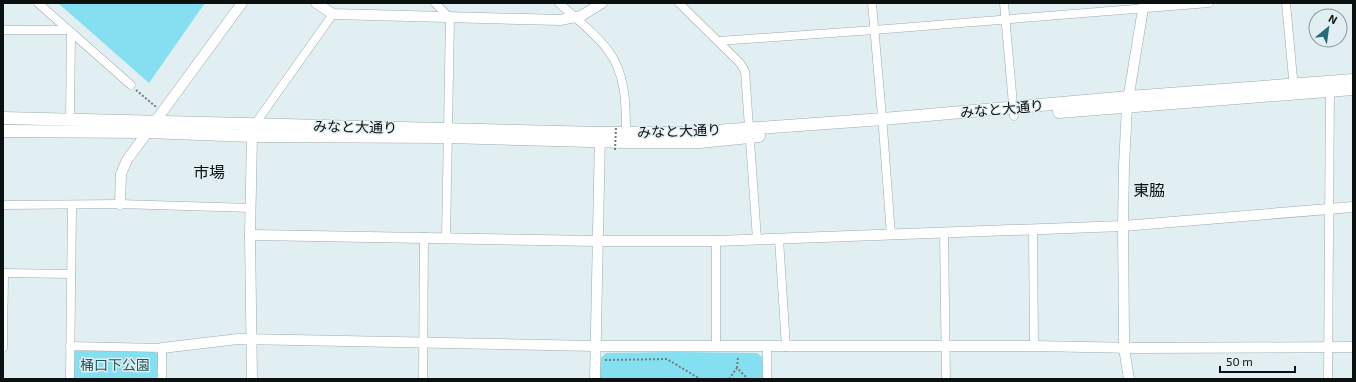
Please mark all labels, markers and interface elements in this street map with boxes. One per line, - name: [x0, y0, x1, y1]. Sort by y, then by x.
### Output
- north arrow: [1308, 8, 1348, 48]
- text: N: [1326, 11, 1340, 26]
- street label: みなと大通り: [959, 96, 1045, 121]
- street label: みなと大通り: [313, 117, 397, 136]
- street label: みなと大通り: [637, 121, 721, 140]
- district label: 市場: [193, 162, 225, 181]
- district label: 東脇: [1133, 180, 1165, 199]
- scale bar: [1220, 348, 1295, 374]
- text: 50 m: [1226, 354, 1253, 368]
- park label: 桶口下公園: [80, 356, 150, 373]

